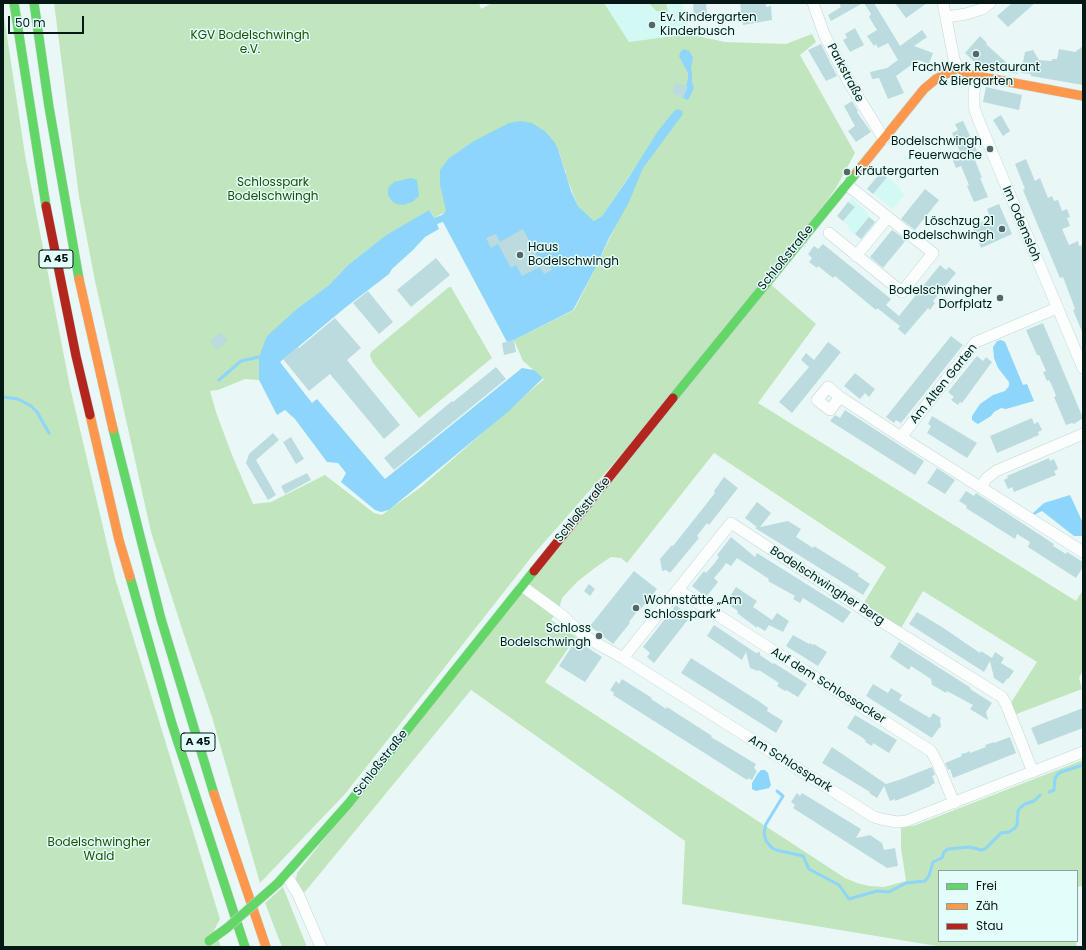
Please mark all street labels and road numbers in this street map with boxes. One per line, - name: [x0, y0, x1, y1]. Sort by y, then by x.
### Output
- street label: Parkstraße: [823, 41, 867, 105]
- street label: Im Odemsloh: [999, 184, 1043, 264]
- street label: Schloßstraße: [755, 223, 817, 293]
- road number: A 45: [39, 250, 73, 268]
- street label: Am Alten Garten: [907, 341, 981, 427]
- street label: Schloßstraße: [552, 475, 614, 545]
- street label: Bodelschwingher Berg: [767, 544, 887, 628]
- street label: Auf dem Schlossacker: [768, 645, 888, 727]
- street label: Schloßstraße: [351, 727, 411, 799]
- road number: A 45: [181, 733, 215, 751]
- street label: Am Schlosspark: [746, 733, 834, 795]

